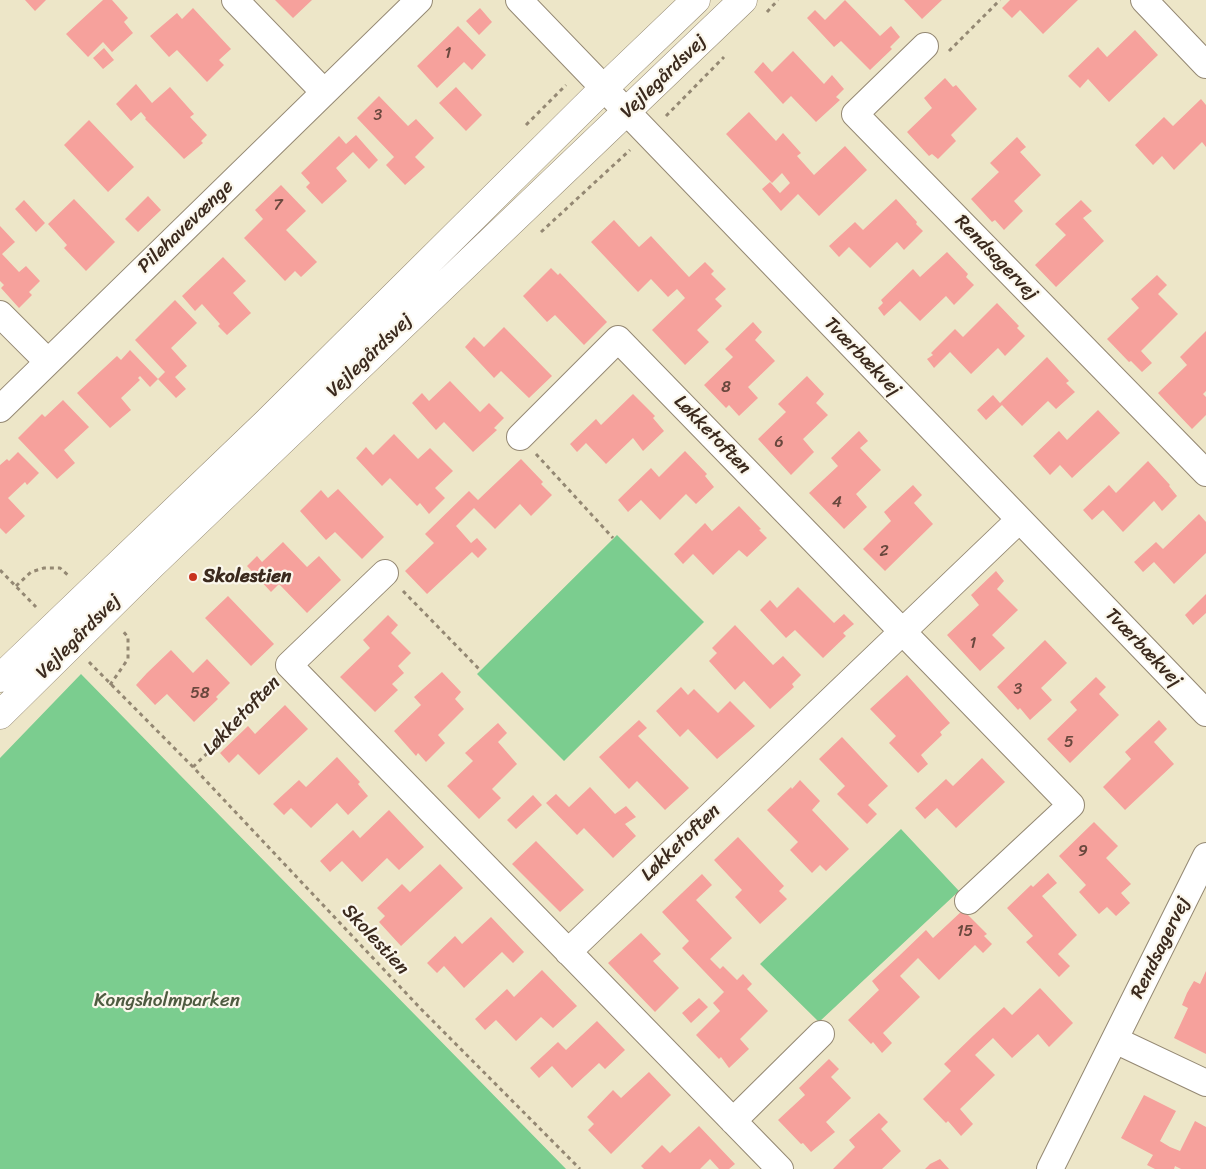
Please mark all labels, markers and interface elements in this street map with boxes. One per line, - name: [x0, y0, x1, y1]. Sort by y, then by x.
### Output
- street label: Vejlegårdsvej: [616, 30, 712, 124]
- house number: 1: [445, 44, 451, 64]
- house number: 3: [374, 106, 382, 126]
- street label: Pilehavevænge: [133, 176, 239, 278]
- house number: 7: [273, 196, 283, 216]
- street label: Rendsagervej: [950, 210, 1042, 306]
- street label: Vejlegårdsvej: [322, 309, 418, 403]
- street label: Tværbækvej: [819, 313, 905, 401]
- house number: 8: [721, 378, 731, 398]
- street label: Løkketoften: [669, 391, 755, 479]
- house number: 6: [774, 433, 784, 453]
- house number: 4: [832, 493, 842, 513]
- house number: 2: [879, 542, 889, 562]
- place label: Skolestien: [203, 566, 291, 588]
- marker: Skolestien: [187, 571, 199, 583]
- street label: Vejlegårdsvej: [32, 590, 126, 684]
- street label: Tværbækvej: [1100, 604, 1186, 692]
- house number: 1: [970, 634, 976, 654]
- street label: Løkketoften: [199, 672, 285, 760]
- house number: 3: [1014, 680, 1022, 700]
- house number: 58: [190, 684, 210, 704]
- house number: 5: [1064, 733, 1074, 753]
- street label: Løkketoften: [637, 800, 725, 886]
- house number: 9: [1078, 842, 1088, 862]
- street label: Rendsagervej: [1127, 893, 1195, 1003]
- street label: Skolestien: [337, 900, 413, 980]
- house number: 15: [957, 922, 973, 942]
- park label: Kongsholmparken: [94, 990, 240, 1012]

